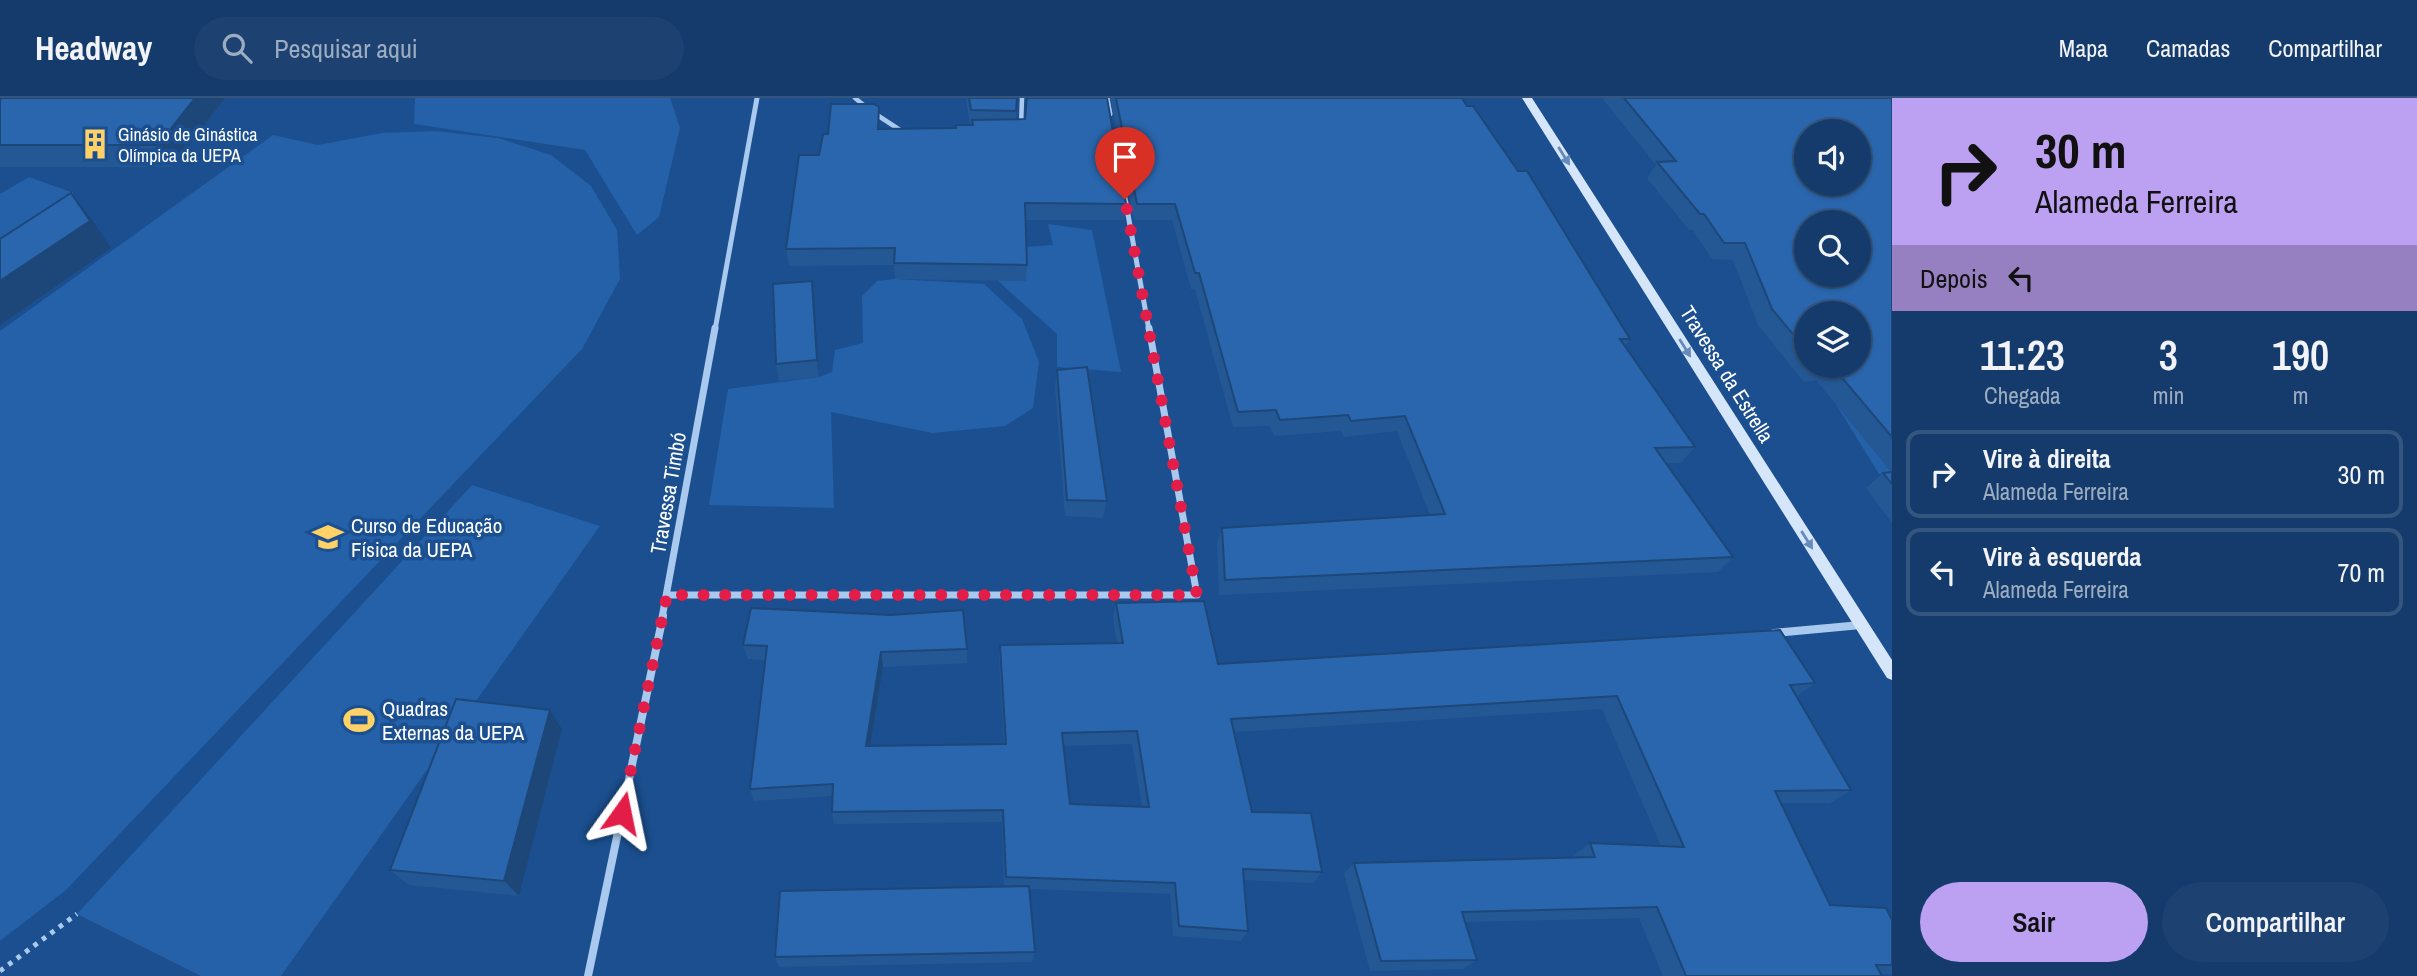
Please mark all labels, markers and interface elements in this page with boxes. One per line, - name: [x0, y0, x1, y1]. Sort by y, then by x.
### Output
- search box: [194, 17, 684, 80]
- text: Headway: [35, 26, 152, 70]
- icon: search: [218, 29, 256, 67]
- text: Pesquisar aqui: [274, 31, 418, 66]
- text: Mapa: [2059, 32, 2108, 64]
- text: Camadas: [2146, 32, 2230, 64]
- text: Compartilhar: [2268, 32, 2382, 64]
- text: 30 m: [2035, 117, 2127, 183]
- map controls: [1794, 119, 1871, 378]
- button: sound: [1794, 119, 1871, 196]
- place label: Ginásio de Ginástica Olímpica da UEPA: [118, 122, 258, 168]
- icon: right: [1920, 126, 2011, 217]
- building icon: Ginásio de Ginástica Olímpica da UEPA: [78, 127, 112, 161]
- pin: [1095, 127, 1155, 199]
- icon: arrive: [1106, 138, 1144, 176]
- one-way arrow: [1557, 146, 1570, 165]
- text: Alameda Ferreira: [2035, 180, 2238, 223]
- button: search: [1794, 210, 1871, 287]
- icon: left: [2002, 259, 2040, 297]
- text: Depois: [1920, 261, 1988, 296]
- street label: Travessa da Estrella: [1673, 300, 1781, 448]
- button: layers: [1794, 301, 1871, 378]
- text: 11:23: [1980, 327, 2065, 383]
- text: 3: [2159, 327, 2178, 383]
- text: 190: [2272, 327, 2329, 383]
- one-way arrow: [1679, 338, 1692, 358]
- text: Chegada: [1984, 380, 2061, 411]
- text: min: [2153, 380, 2184, 411]
- text: m: [2293, 380, 2308, 411]
- street label: Travessa Timbó: [643, 430, 693, 556]
- text: Vire à direita: [1983, 441, 2111, 476]
- icon: right: [1924, 455, 1962, 493]
- text: 30 m: [2338, 457, 2385, 492]
- text: Alameda Ferreira: [1983, 476, 2129, 507]
- place label: Curso de Educação Física da UEPA: [351, 511, 502, 564]
- school or university icon: Curso de Educação Física da UEPA: [311, 520, 345, 554]
- one-way arrow: [1800, 531, 1814, 549]
- text: Vire à esquerda: [1983, 539, 2141, 574]
- icon: left: [1924, 553, 1962, 591]
- text: 70 m: [2338, 555, 2385, 590]
- text: Alameda Ferreira: [1983, 574, 2129, 605]
- place label: Quadras Externas da UEPA: [382, 694, 525, 747]
- sports icon: Quadras Externas da UEPA: [342, 703, 376, 737]
- position arrow: [585, 776, 659, 850]
- button: Sair: [1920, 882, 2148, 962]
- button: Compartilhar: [2162, 882, 2389, 962]

